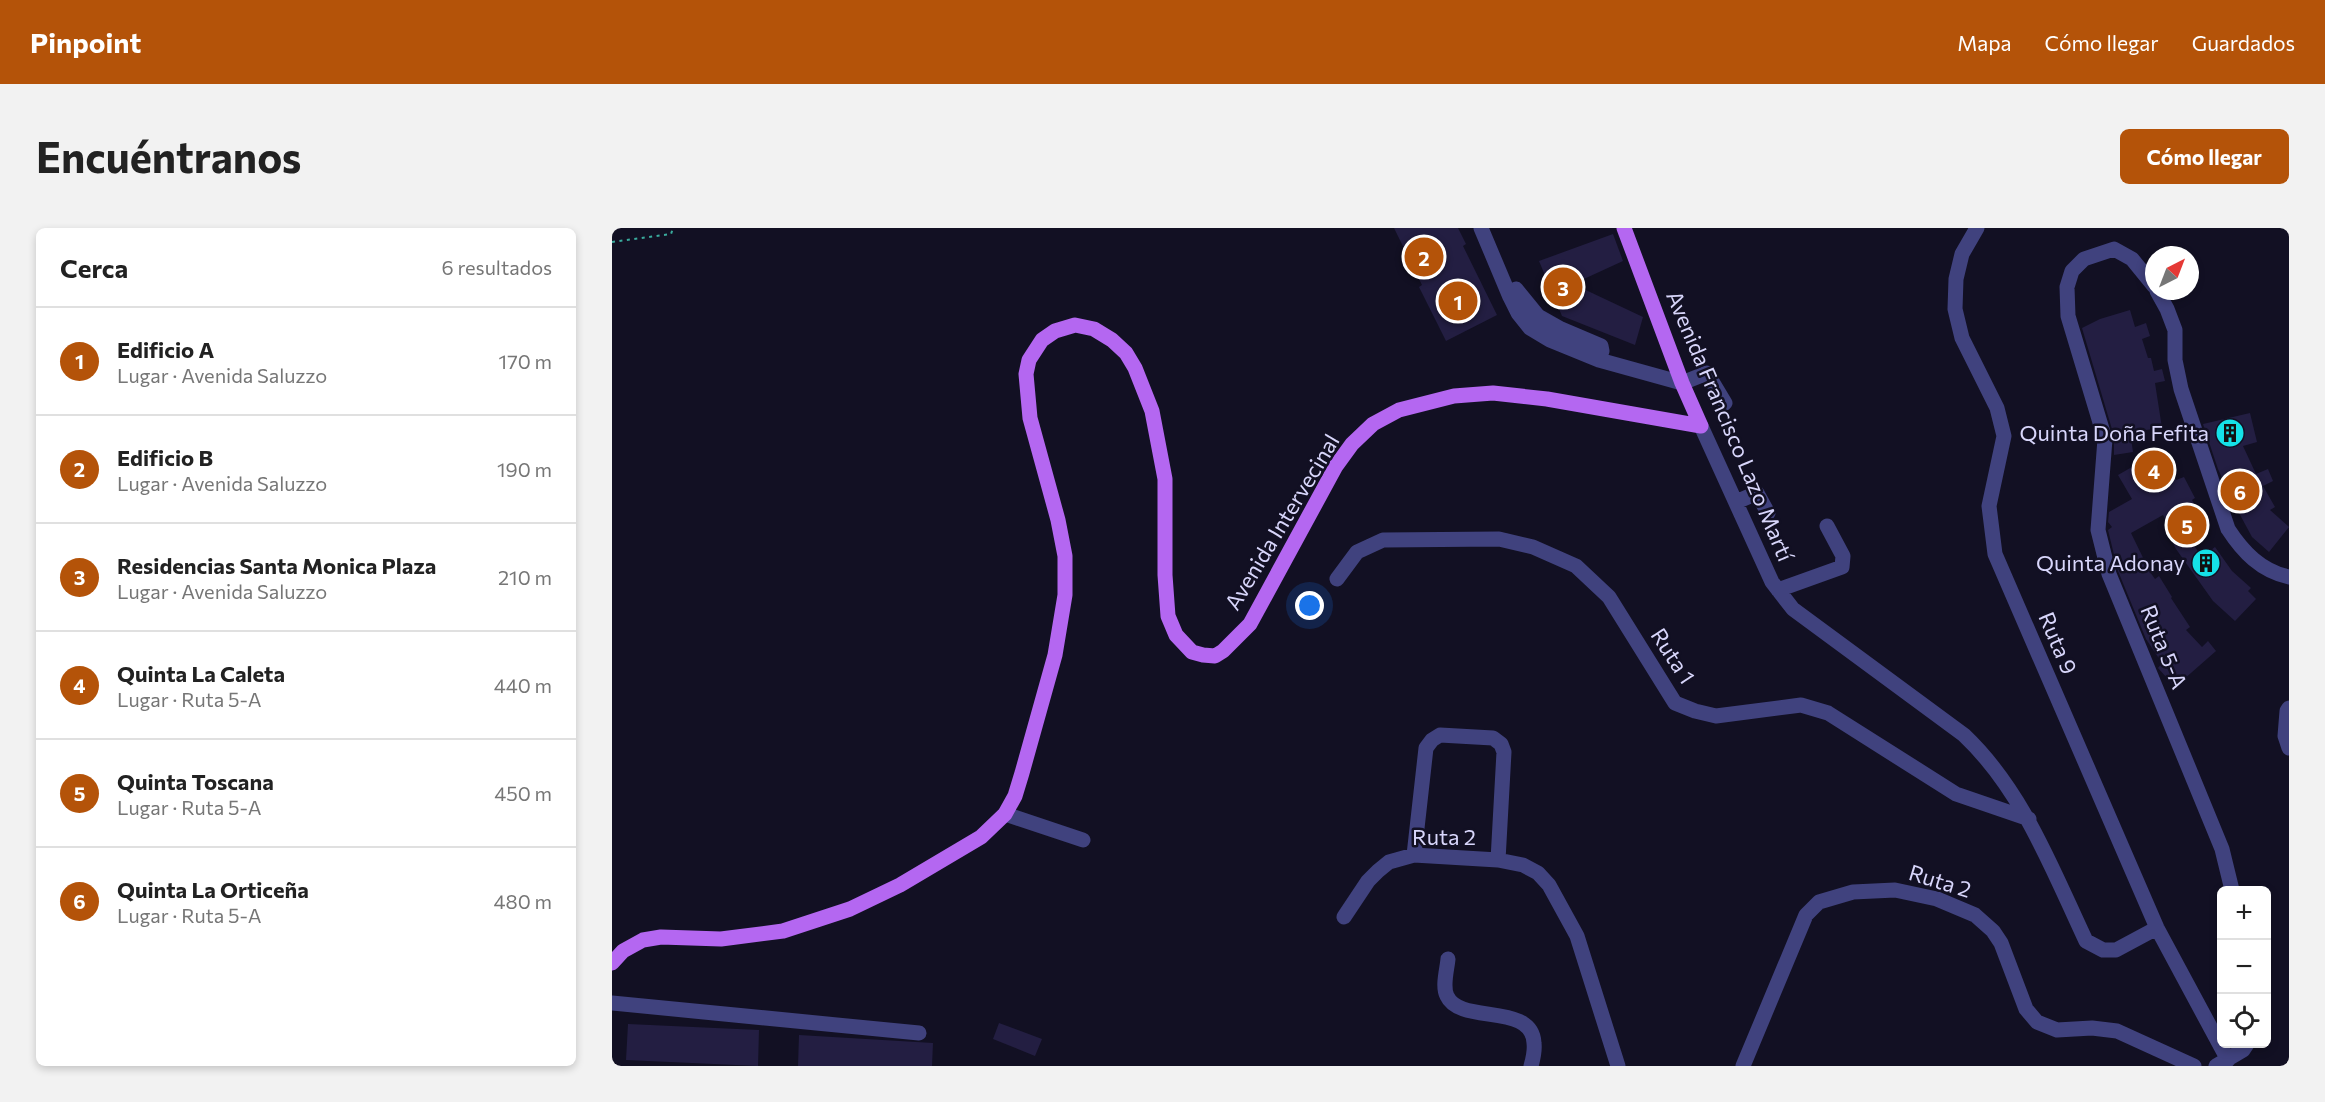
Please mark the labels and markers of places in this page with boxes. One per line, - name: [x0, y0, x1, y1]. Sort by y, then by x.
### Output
- pin: 2: [1404, 234, 1444, 279]
- pin: 3: [1544, 264, 1582, 310]
- pin: 1: [1438, 278, 1478, 324]
- building icon: Quinta Doña Fefita: [2214, 417, 2246, 449]
- place label: Quinta Doña Fefita: [2020, 419, 2209, 446]
- pin: 4: [2134, 448, 2174, 492]
- pin: 6: [2220, 468, 2260, 514]
- pin: 5: [2168, 502, 2206, 548]
- building icon: Quinta Adonay: [2190, 547, 2222, 579]
- place label: Quinta Adonay: [2036, 549, 2185, 576]

